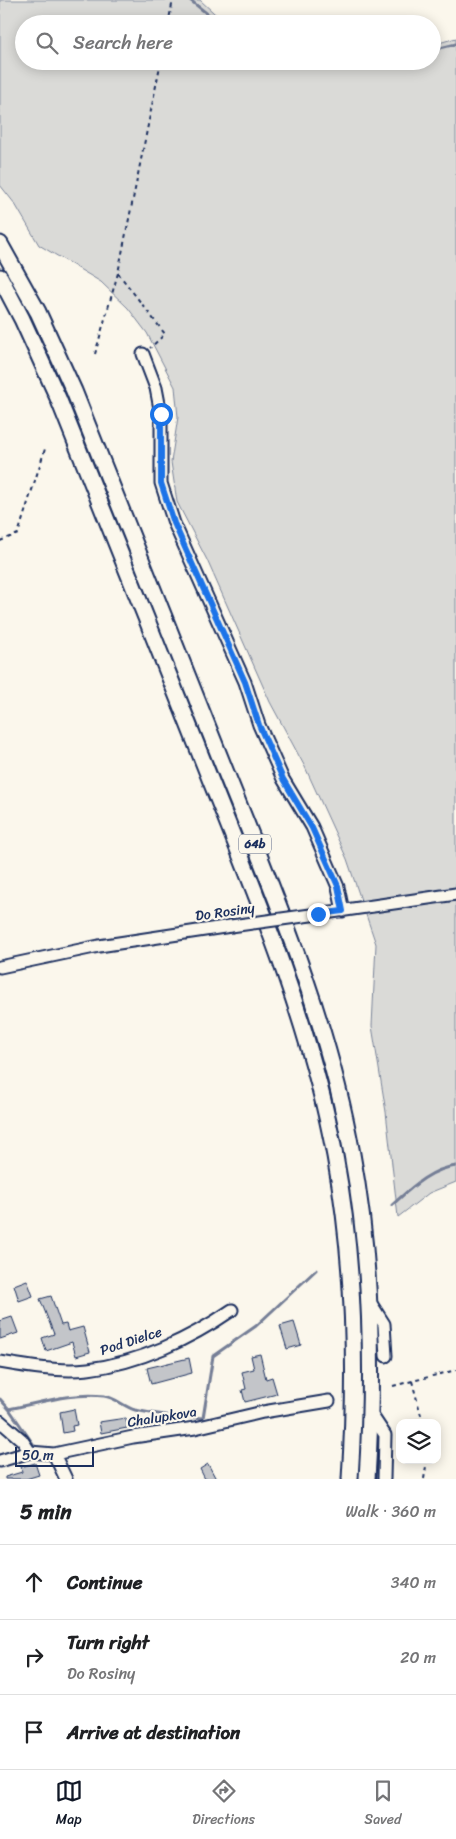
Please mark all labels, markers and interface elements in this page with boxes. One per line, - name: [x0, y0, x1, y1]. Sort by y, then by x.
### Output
- search box: [15, 15, 441, 70]
- text: Search here: [73, 26, 173, 59]
- icon: search: [33, 29, 61, 57]
- route start: [150, 403, 173, 426]
- road number: 64b: [239, 834, 271, 854]
- street label: Do Rosiny: [194, 895, 257, 929]
- route end: [307, 903, 330, 926]
- street label: Pod Dielce: [97, 1319, 165, 1363]
- street label: Chalupkova: [126, 1399, 198, 1435]
- map controls: [396, 1419, 441, 1464]
- button: layers: [396, 1419, 441, 1464]
- text: 50 m: [22, 1443, 54, 1468]
- scale bar: [15, 1444, 94, 1467]
- text: 5 min: [20, 1493, 72, 1531]
- text: Walk · 360 m: [346, 1497, 436, 1526]
- text: Continue: [67, 1566, 143, 1599]
- icon: ahead: [20, 1568, 48, 1596]
- text: 340 m: [391, 1568, 436, 1597]
- text: Turn right: [67, 1626, 149, 1659]
- icon: right: [20, 1643, 48, 1671]
- text: 20 m: [400, 1643, 436, 1672]
- text: Do Rosiny: [67, 1659, 135, 1688]
- text: Arrive at destination: [67, 1716, 240, 1749]
- icon: arrive: [20, 1718, 48, 1746]
- tab: Map: [55, 1777, 83, 1832]
- tab: Directions: [192, 1777, 255, 1832]
- tab: Saved: [364, 1777, 401, 1832]

